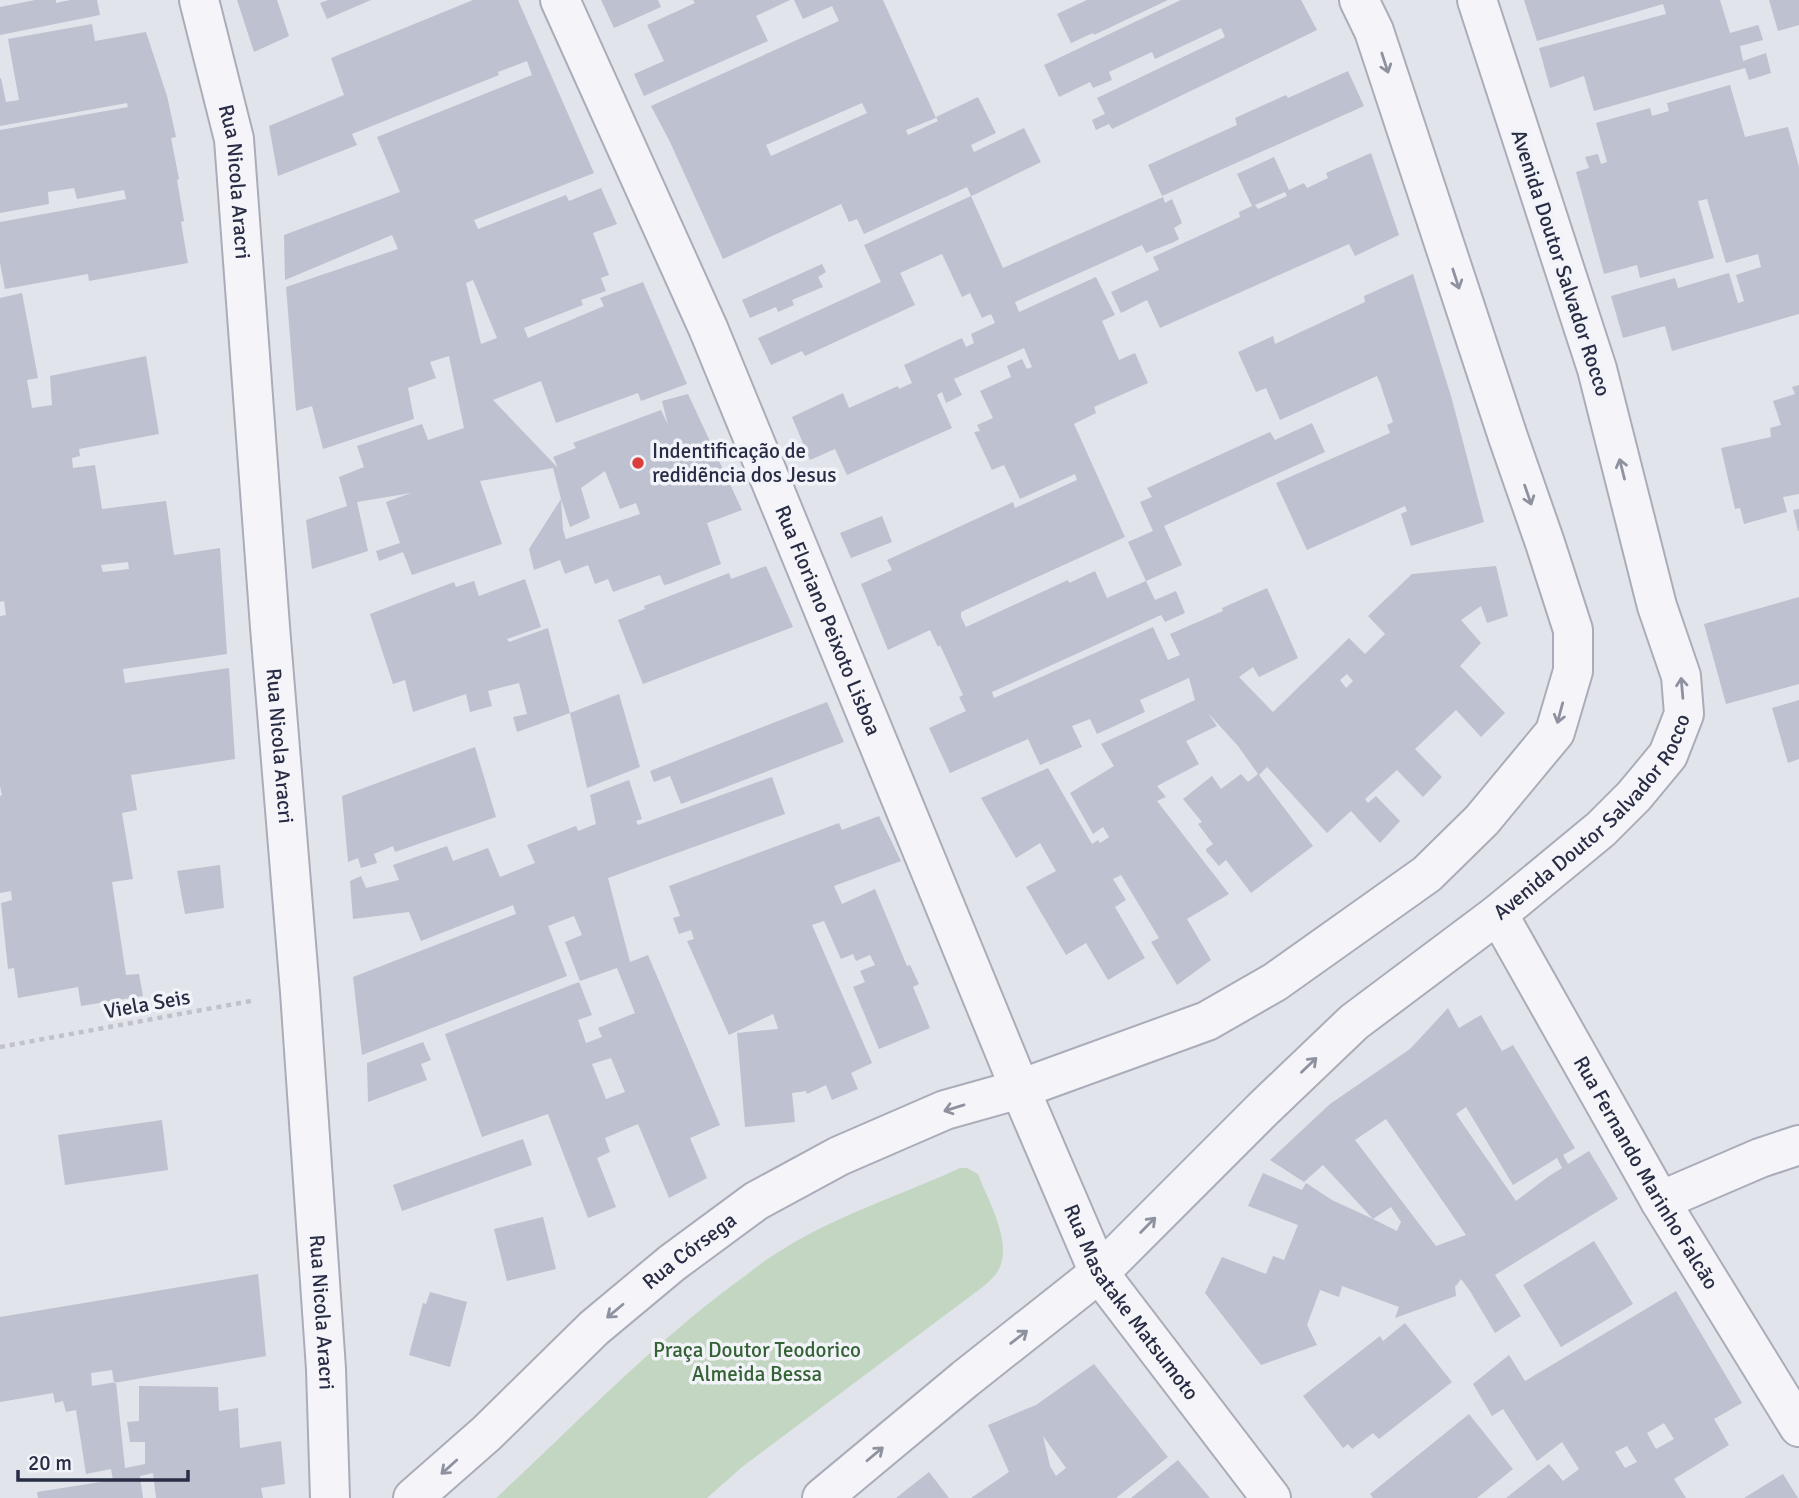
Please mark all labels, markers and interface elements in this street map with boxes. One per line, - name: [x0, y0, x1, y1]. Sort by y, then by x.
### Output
- one-way arrow: [1379, 52, 1392, 74]
- street label: Rua Nicola Aracri: [213, 102, 256, 260]
- street label: Avenida Doutor Salvador Rocco: [1506, 126, 1616, 400]
- one-way arrow: [1451, 268, 1463, 290]
- place label: Indentificação de redidẽncia dos Jesus: [652, 438, 836, 488]
- marker: Indentificação de redidẽncia dos Jesus: [630, 455, 646, 471]
- one-way arrow: [1615, 458, 1628, 481]
- one-way arrow: [1523, 483, 1535, 505]
- street label: Rua Floriano Peixoto Lisboa: [769, 502, 887, 740]
- street label: Rua Nicola Aracri: [260, 667, 299, 825]
- one-way arrow: [1675, 677, 1688, 700]
- one-way arrow: [1553, 701, 1566, 724]
- street label: Avenida Doutor Salvador Rocco: [1488, 710, 1696, 925]
- street label: Viela Seis: [102, 984, 192, 1024]
- street label: Rua Fernando Marinho Falcão: [1568, 1051, 1724, 1294]
- one-way arrow: [1300, 1056, 1317, 1073]
- one-way arrow: [944, 1102, 966, 1115]
- street label: Rua Masatake Matsumoto: [1058, 1200, 1204, 1405]
- street label: Rua Córsega: [637, 1207, 742, 1295]
- one-way arrow: [1139, 1217, 1156, 1234]
- street label: Rua Nicola Aracri: [304, 1234, 340, 1391]
- one-way arrow: [606, 1303, 624, 1319]
- one-way arrow: [1009, 1329, 1028, 1344]
- park label: Praça Doutor Teodorico Almeida Bessa: [653, 1337, 861, 1387]
- scale bar: [18, 1438, 187, 1482]
- one-way arrow: [865, 1446, 883, 1462]
- text: 20 m: [28, 1450, 72, 1476]
- one-way arrow: [441, 1459, 458, 1476]

